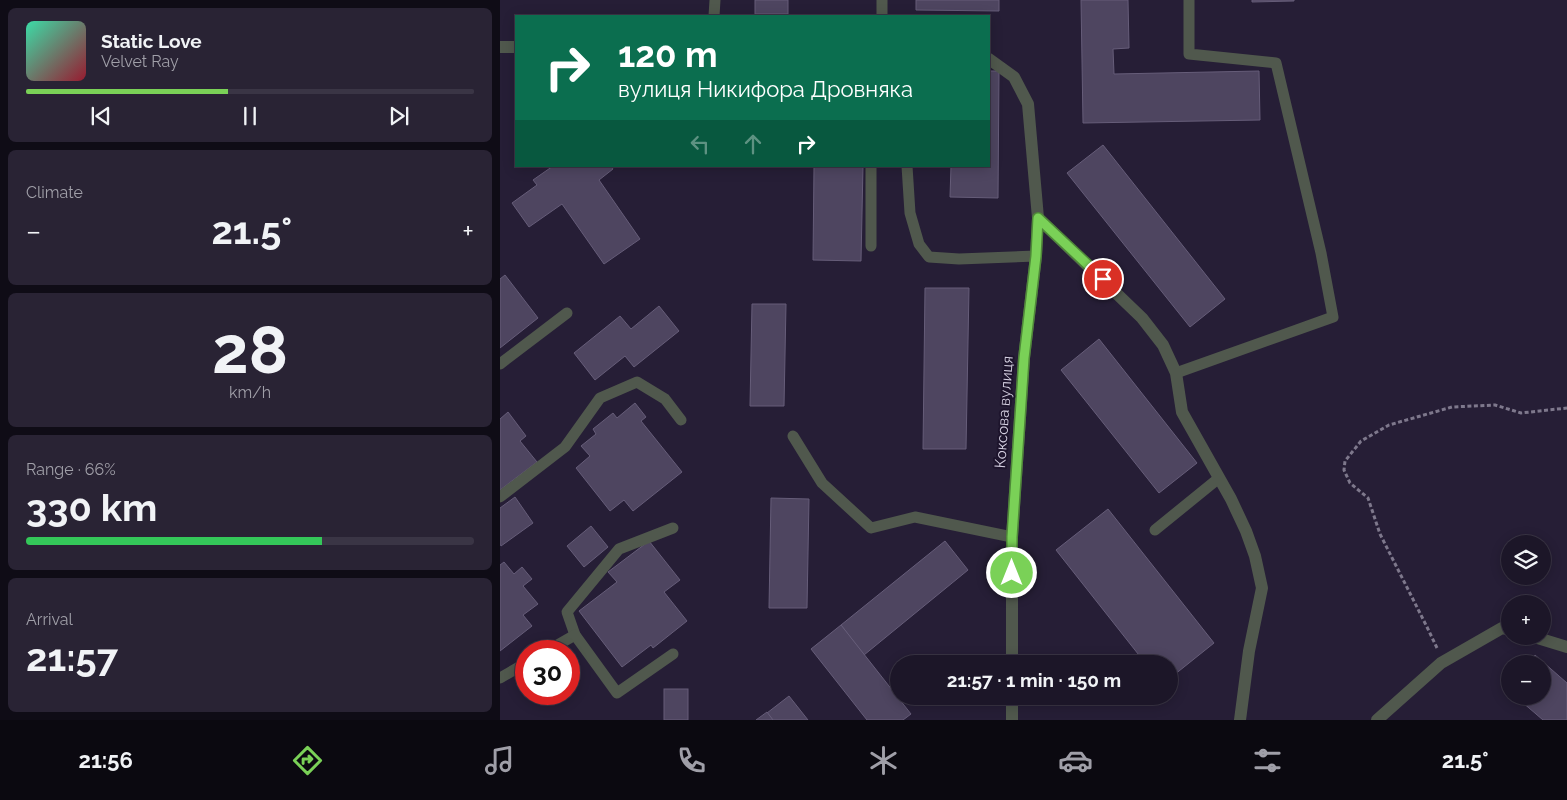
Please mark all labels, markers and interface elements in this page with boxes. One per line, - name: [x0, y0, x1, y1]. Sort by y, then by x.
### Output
- text: Static Love: [101, 30, 202, 52]
- text: 120 m: [618, 34, 718, 75]
- icon: right: [535, 35, 600, 100]
- text: Velvet Ray: [101, 52, 179, 71]
- text: вулиця Никифора Дровняка: [618, 76, 913, 102]
- icon: previous: [87, 102, 115, 130]
- icon: pause: [236, 102, 264, 130]
- icon: next: [385, 102, 413, 130]
- icon: left: [686, 130, 714, 158]
- icon: ahead: [739, 130, 767, 158]
- icon: right: [792, 130, 820, 158]
- text: Climate: [26, 183, 83, 202]
- text: 21.5°: [211, 208, 292, 253]
- text: −: [26, 215, 41, 248]
- text: +: [462, 215, 474, 248]
- pin: [1082, 258, 1124, 300]
- icon: arrive: [1089, 265, 1117, 293]
- text: 28: [212, 312, 288, 388]
- street label: Коксова вулиця: [991, 355, 1017, 469]
- text: km/h: [229, 383, 271, 402]
- text: Range · 66%: [26, 460, 116, 479]
- text: 330 km: [26, 485, 157, 530]
- map controls: [1501, 535, 1551, 705]
- button: layers: [1501, 535, 1551, 585]
- position arrow: [985, 546, 1037, 598]
- button: +: [1501, 595, 1551, 645]
- text: Arrival: [26, 610, 73, 629]
- text: 21:57: [26, 635, 118, 680]
- speed limit sign: 30: [515, 640, 580, 705]
- button: −: [1501, 655, 1551, 705]
- text: 21:57 · 1 min · 150 m: [947, 669, 1121, 691]
- icon: directions: [290, 743, 325, 778]
- icon: music: [482, 743, 517, 778]
- icon: phone: [674, 743, 709, 778]
- icon: climate: [866, 743, 901, 778]
- icon: car: [1058, 743, 1093, 778]
- icon: filters: [1250, 743, 1285, 778]
- text: 21:56: [79, 747, 133, 773]
- text: 21.5°: [1442, 747, 1488, 773]

